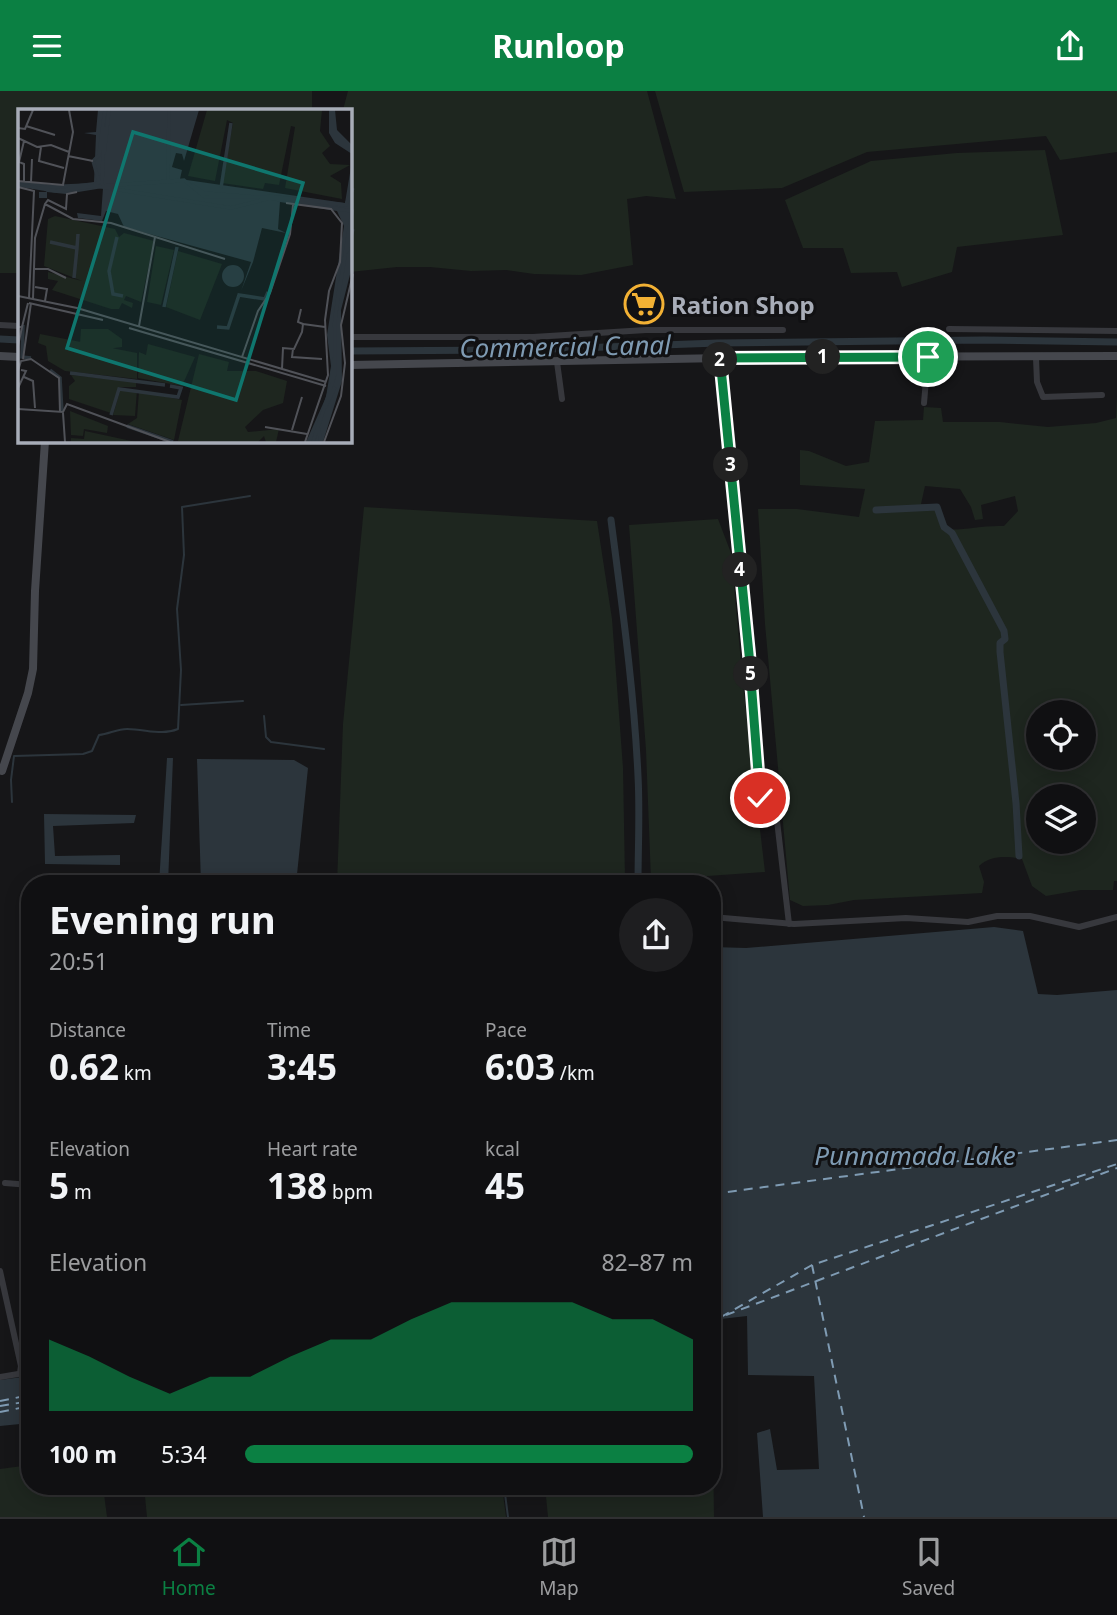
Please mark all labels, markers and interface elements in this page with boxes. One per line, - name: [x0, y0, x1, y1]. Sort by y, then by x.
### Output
- text: Runloop: [492, 24, 625, 67]
- icon: menu: [28, 27, 66, 65]
- icon: share: [1051, 27, 1089, 65]
- inset map: [18, 109, 352, 443]
- supermarket icon: Ration Shop: [623, 283, 665, 325]
- place label: Ration Shop: [671, 288, 815, 321]
- water label: Commercial Canal: [459, 326, 672, 366]
- pin: [898, 327, 958, 387]
- icon: arrive: [909, 338, 947, 376]
- pin: 1: [806, 339, 840, 375]
- pin: 2: [702, 343, 738, 377]
- text: 1: [817, 343, 828, 369]
- text: 2: [714, 346, 725, 372]
- pin: 3: [714, 447, 748, 483]
- text: 3: [725, 451, 736, 477]
- pin: 4: [722, 553, 758, 587]
- text: 4: [734, 556, 745, 582]
- pin: 5: [734, 657, 768, 691]
- text: 5: [745, 660, 756, 686]
- map controls: [1026, 700, 1096, 854]
- button: locate: [1026, 700, 1096, 770]
- pin: [730, 768, 790, 828]
- icon: check: [741, 779, 779, 817]
- button: layers: [1026, 784, 1096, 854]
- text: Evening run: [49, 893, 276, 945]
- button: share: [619, 898, 693, 972]
- text: 20:51: [49, 945, 108, 977]
- text: Distance: [49, 1017, 126, 1043]
- text: Time: [267, 1017, 311, 1043]
- text: Pace: [485, 1017, 527, 1043]
- text: 0.62: [49, 1043, 119, 1090]
- text: 3:45: [267, 1043, 337, 1090]
- text: 6:03: [485, 1043, 555, 1090]
- text: km: [119, 1060, 152, 1086]
- text: /km: [555, 1060, 595, 1086]
- text: Elevation: [49, 1136, 130, 1162]
- text: Heart rate: [267, 1136, 358, 1162]
- text: kcal: [485, 1136, 520, 1162]
- water label: Punnamada Lake: [814, 1137, 1016, 1173]
- text: 5: [49, 1162, 69, 1209]
- text: 138: [267, 1162, 327, 1209]
- text: 45: [485, 1162, 525, 1209]
- text: m: [69, 1179, 92, 1205]
- text: bpm: [327, 1179, 373, 1205]
- text: Elevation: [49, 1246, 147, 1278]
- text: 82–87 m: [601, 1246, 693, 1278]
- text: 100 m: [49, 1438, 117, 1470]
- text: 5:34: [161, 1438, 207, 1470]
- tab: Home: [162, 1533, 216, 1601]
- tab: Map: [539, 1533, 579, 1601]
- tab: Saved: [902, 1533, 955, 1601]

